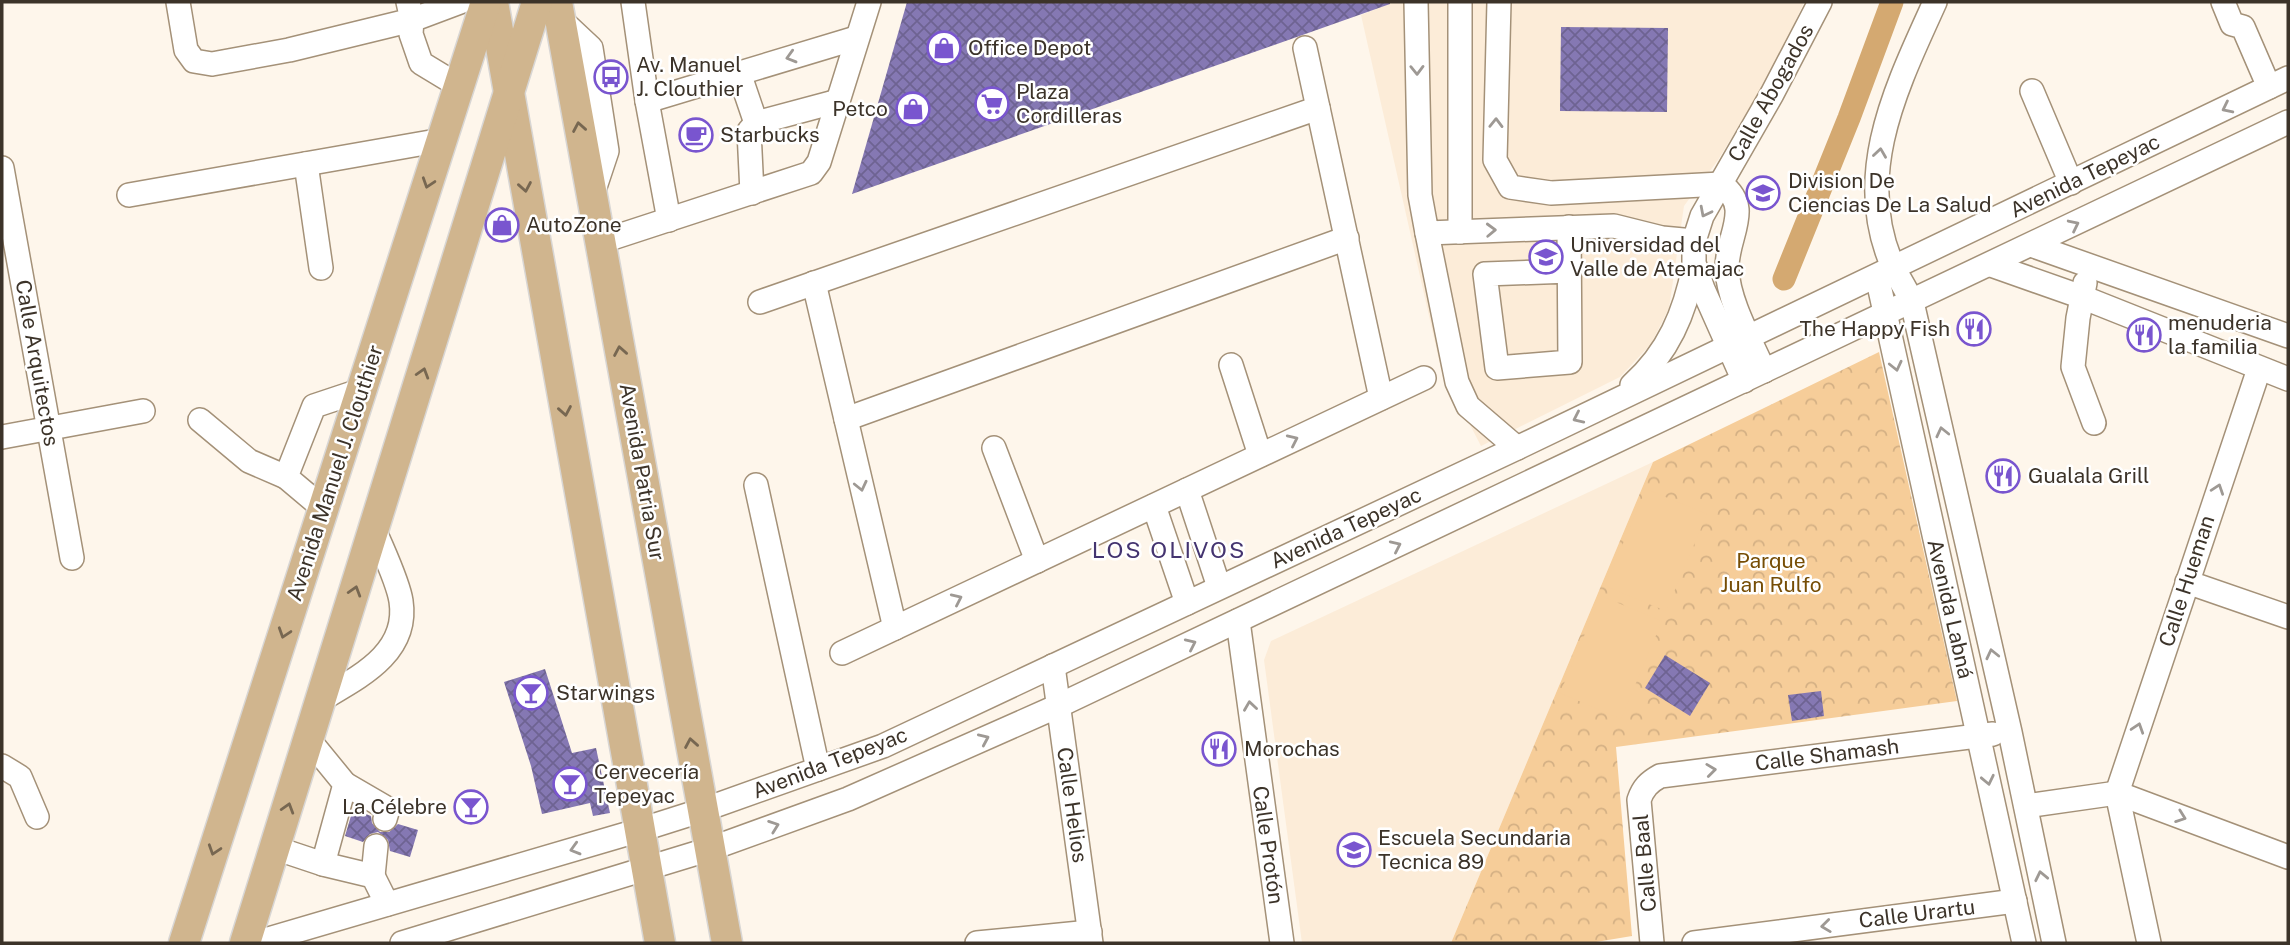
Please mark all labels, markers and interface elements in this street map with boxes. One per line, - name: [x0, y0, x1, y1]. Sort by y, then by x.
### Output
- street label: Calle Abogados: [1722, 20, 1819, 166]
- shop icon: Office Depot: [925, 29, 963, 67]
- place label: Office Depot: [968, 35, 1091, 60]
- one-way arrow: [785, 49, 797, 64]
- place label: Av. Manuel J. Clouthier: [636, 52, 743, 101]
- bus stop icon: Av. Manuel J. Clouthier: [592, 58, 630, 96]
- one-way arrow: [1410, 65, 1425, 76]
- place label: Plaza Cordilleras: [1016, 79, 1122, 128]
- supermarket icon: Plaza Cordilleras: [973, 85, 1011, 123]
- shop icon: Petco: [894, 90, 932, 128]
- place label: Petco: [832, 96, 888, 121]
- one-way arrow: [2222, 100, 2234, 114]
- cafe icon: Starbucks: [677, 116, 715, 154]
- one-way arrow: [1488, 117, 1504, 128]
- one-way arrow: [573, 121, 588, 133]
- place label: Starbucks: [720, 122, 820, 147]
- street label: Avenida Tepeyac: [2006, 128, 2164, 223]
- one-way arrow: [1872, 147, 1887, 159]
- place label: Division De Ciencias De La Salud: [1788, 168, 1992, 217]
- school or university icon: Division De Ciencias De La Salud: [1744, 174, 1782, 212]
- one-way arrow: [422, 177, 436, 189]
- one-way arrow: [517, 181, 532, 193]
- one-way arrow: [1700, 205, 1713, 217]
- shop icon: AutoZone: [483, 206, 521, 244]
- place label: AutoZone: [526, 212, 622, 237]
- one-way arrow: [2067, 219, 2079, 233]
- one-way arrow: [1485, 223, 1496, 238]
- place label: Universidad del Valle de Atemajac: [1570, 232, 1745, 281]
- school or university icon: Universidad del Valle de Atemajac: [1527, 238, 1565, 276]
- street label: Calle Arquitectos: [11, 278, 64, 448]
- restaurant icon: The Happy Fish: [1955, 310, 1993, 348]
- place label: menuderia la familia: [2168, 310, 2272, 359]
- place label: The Happy Fish: [1799, 316, 1950, 341]
- restaurant icon: menuderia la familia: [2125, 316, 2163, 354]
- street label: Avenida Manuel J. Clouthier: [281, 342, 388, 604]
- one-way arrow: [613, 345, 628, 356]
- one-way arrow: [1888, 360, 1902, 372]
- one-way arrow: [414, 368, 429, 380]
- street label: Avenida Patria Sur: [615, 381, 670, 563]
- one-way arrow: [557, 405, 572, 417]
- one-way arrow: [1573, 410, 1585, 424]
- one-way arrow: [1936, 426, 1950, 438]
- one-way arrow: [1286, 434, 1298, 448]
- restaurant icon: Gualala Grill: [1984, 457, 2022, 495]
- place label: Gualala Grill: [2028, 463, 2149, 488]
- one-way arrow: [853, 480, 868, 492]
- street label: Avenida Tepeyac: [1266, 482, 1425, 573]
- one-way arrow: [2210, 484, 2224, 496]
- street label: Calle Hueman: [2154, 512, 2220, 650]
- district label: LOS OLIVOS: [1092, 536, 1246, 563]
- street label: Avenida Labná: [1922, 537, 1979, 681]
- one-way arrow: [1389, 540, 1401, 554]
- park label: Parque Juan Rulfo: [1720, 548, 1822, 597]
- one-way arrow: [347, 585, 361, 597]
- one-way arrow: [950, 593, 962, 607]
- one-way arrow: [278, 627, 292, 639]
- one-way arrow: [1184, 638, 1196, 652]
- one-way arrow: [1986, 648, 2001, 660]
- bar icon: Starwings: [512, 674, 550, 712]
- place label: Starwings: [556, 680, 655, 705]
- one-way arrow: [1242, 700, 1257, 711]
- street label: Avenida Tepeyac: [749, 722, 911, 804]
- one-way arrow: [2130, 723, 2145, 735]
- restaurant icon: Morochas: [1200, 730, 1238, 768]
- one-way arrow: [977, 733, 989, 747]
- street label: Calle Shamash: [1754, 733, 1900, 776]
- place label: Morochas: [1244, 736, 1340, 761]
- one-way arrow: [684, 737, 699, 749]
- street label: Calle Helios: [1052, 746, 1093, 864]
- place label: Cervecería Tepeyac: [594, 759, 699, 808]
- one-way arrow: [1705, 762, 1717, 777]
- bar icon: Cervecería Tepeyac: [551, 765, 589, 803]
- one-way arrow: [1979, 774, 1994, 786]
- street label: Calle Protón: [1248, 784, 1289, 906]
- bar icon: La Célebre: [452, 788, 490, 826]
- place label: La Célebre: [342, 794, 447, 819]
- one-way arrow: [279, 802, 294, 814]
- one-way arrow: [2175, 809, 2187, 823]
- street label: Calle Baal: [1628, 813, 1661, 913]
- one-way arrow: [768, 820, 780, 834]
- place label: Escuela Secundaria Tecnica 89: [1378, 825, 1571, 874]
- school or university icon: Escuela Secundaria Tecnica 89: [1335, 831, 1373, 869]
- one-way arrow: [569, 841, 581, 856]
- one-way arrow: [208, 843, 222, 856]
- one-way arrow: [2034, 870, 2049, 882]
- street label: Calle Urartu: [1857, 894, 1977, 933]
- one-way arrow: [1820, 918, 1831, 933]

